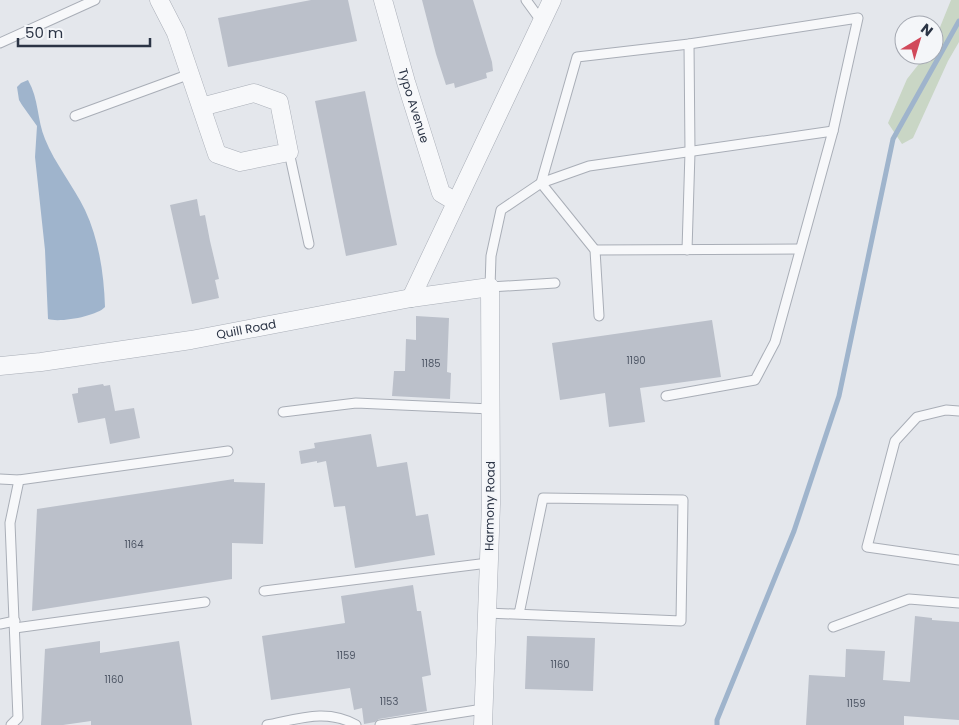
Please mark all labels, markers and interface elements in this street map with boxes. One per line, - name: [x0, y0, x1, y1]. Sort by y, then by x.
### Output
- scale bar: [18, 15, 150, 47]
- north arrow: [894, 15, 944, 65]
- text: N: [917, 19, 937, 41]
- text: 50 m: [25, 22, 63, 43]
- street label: Typo Avenue: [395, 66, 434, 145]
- street label: Quill Road: [215, 315, 277, 343]
- house number: 1190: [627, 353, 645, 368]
- house number: 1185: [422, 356, 441, 371]
- street label: Harmony Road: [480, 461, 499, 551]
- house number: 1164: [124, 537, 144, 552]
- house number: 1159: [337, 648, 355, 663]
- house number: 1160: [550, 657, 570, 672]
- house number: 1160: [104, 672, 124, 687]
- house number: 1153: [380, 694, 398, 709]
- house number: 1159: [847, 696, 865, 711]

